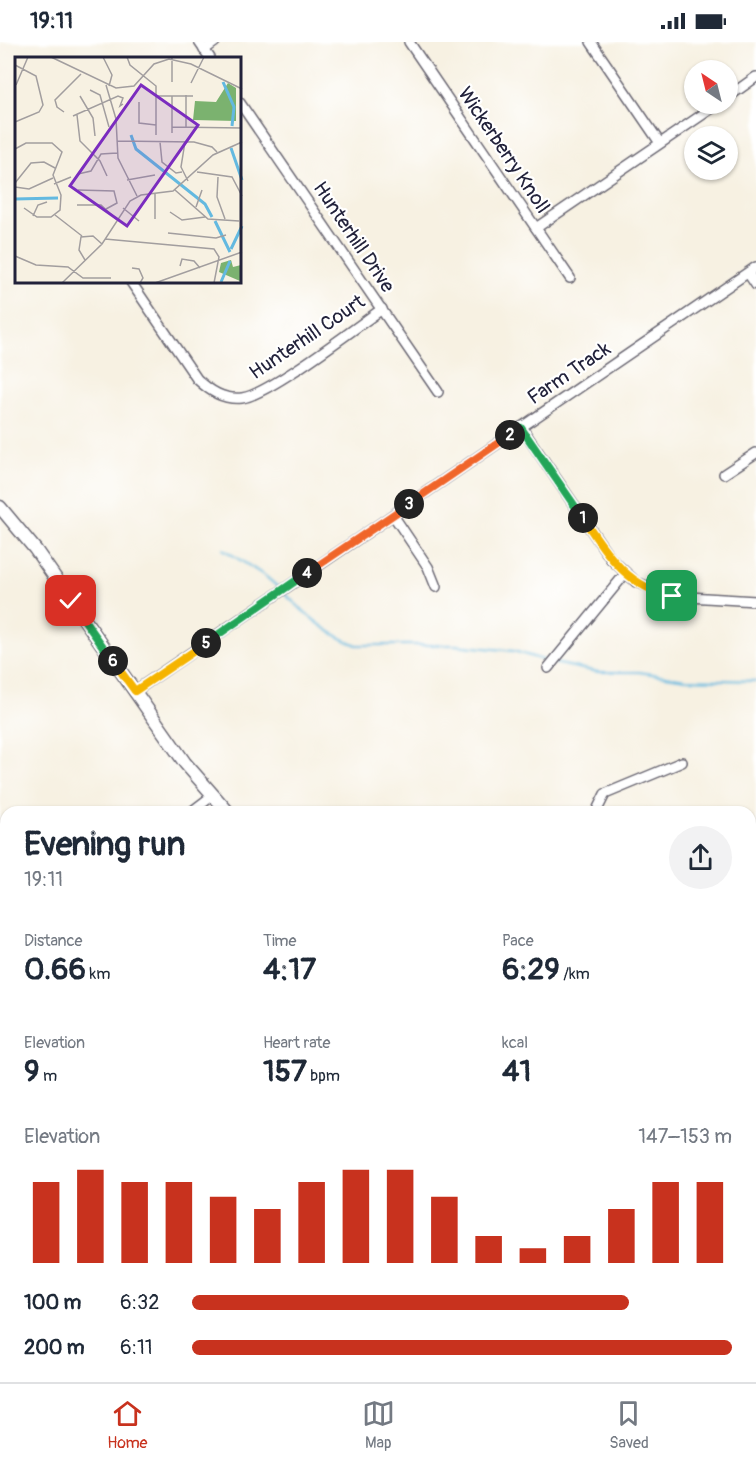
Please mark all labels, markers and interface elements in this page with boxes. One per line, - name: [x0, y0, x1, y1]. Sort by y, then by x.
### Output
- text: 19:11: [30, 7, 73, 35]
- inset map: [15, 57, 242, 284]
- north arrow: [684, 60, 738, 114]
- map controls: [684, 60, 738, 180]
- street label: Wickerberry Knoll: [453, 82, 555, 218]
- button: layers: [684, 126, 738, 180]
- street label: Hunterhill Drive: [308, 177, 400, 297]
- street label: Hunterhill Court: [244, 289, 370, 385]
- street label: Farm Track: [523, 336, 616, 410]
- pin: 2: [495, 420, 525, 450]
- text: 2: [506, 425, 514, 445]
- pin: 3: [394, 489, 424, 519]
- text: 3: [405, 494, 413, 514]
- pin: 1: [568, 503, 598, 533]
- text: 1: [580, 508, 586, 528]
- pin: 4: [292, 558, 322, 588]
- text: 4: [302, 563, 312, 583]
- pin: [646, 570, 697, 621]
- pin: [45, 575, 96, 626]
- icon: arrive: [655, 579, 688, 612]
- icon: check: [54, 584, 87, 617]
- pin: 5: [191, 628, 221, 658]
- text: 5: [202, 633, 210, 653]
- pin: 6: [98, 646, 128, 676]
- text: 6: [108, 651, 118, 671]
- text: Evening run: [24, 824, 185, 865]
- button: share: [669, 826, 732, 889]
- text: 19:11: [24, 867, 63, 892]
- text: Distance: [24, 931, 83, 951]
- text: Time: [263, 931, 296, 951]
- text: Pace: [502, 931, 534, 951]
- text: 0.66: [24, 951, 86, 988]
- text: 4:17: [263, 951, 316, 988]
- text: 6:29: [502, 951, 560, 988]
- text: km: [86, 964, 110, 984]
- text: /km: [560, 964, 590, 984]
- text: Elevation: [24, 1033, 85, 1053]
- text: Heart rate: [263, 1033, 330, 1053]
- text: kcal: [502, 1033, 528, 1053]
- text: 9: [24, 1053, 39, 1090]
- text: 157: [263, 1053, 307, 1090]
- text: 41: [502, 1053, 531, 1090]
- text: m: [39, 1066, 57, 1086]
- text: bpm: [307, 1066, 340, 1086]
- text: Elevation: [24, 1124, 100, 1149]
- text: 147–153 m: [638, 1124, 732, 1149]
- text: 100 m: [24, 1290, 81, 1315]
- text: 6:32: [120, 1290, 159, 1315]
- text: 200 m: [24, 1335, 85, 1360]
- text: 6:11: [120, 1335, 153, 1360]
- tab: Home: [107, 1397, 148, 1453]
- tab: Map: [362, 1397, 395, 1453]
- tab: Saved: [609, 1397, 649, 1453]

